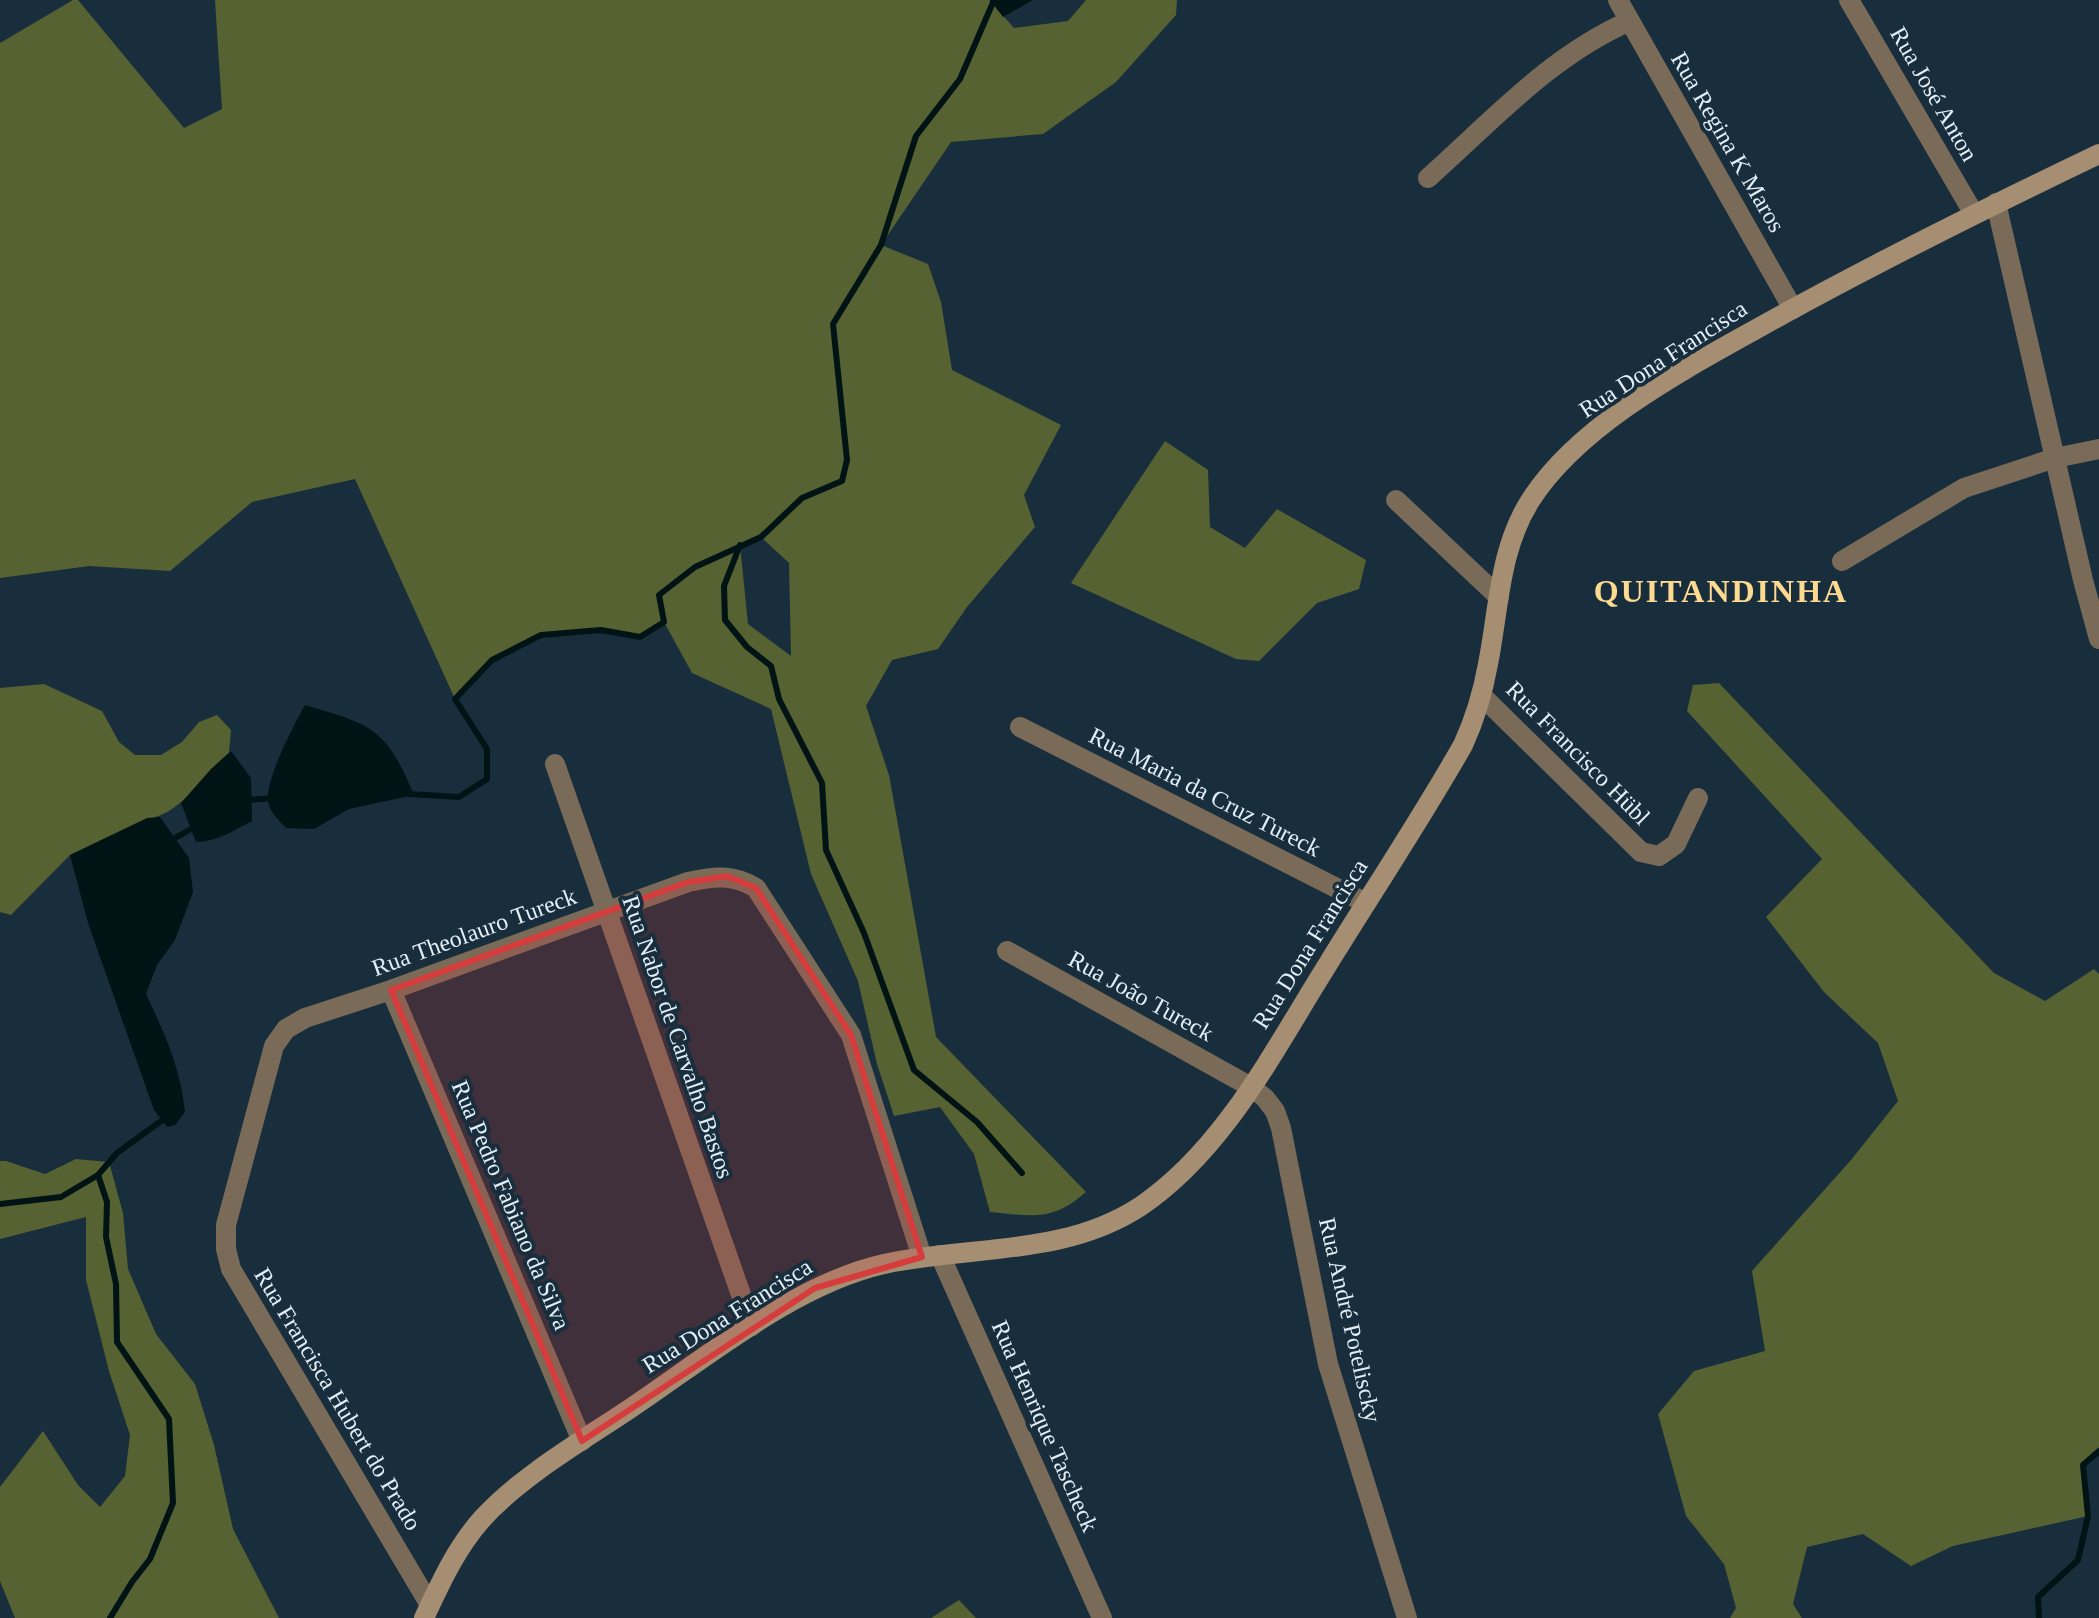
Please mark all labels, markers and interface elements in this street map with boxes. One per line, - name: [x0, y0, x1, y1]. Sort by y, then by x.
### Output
- street label: Rua José Anton: [1885, 22, 1983, 166]
- street label: Rua Regina K Maros: [1666, 47, 1790, 237]
- street label: Rua Dona Francisca: [1574, 295, 1752, 423]
- district label: QUITANDINHA: [1594, 573, 1848, 609]
- street label: Rua Francisco Hübl: [1501, 676, 1655, 830]
- street label: Rua Maria da Cruz Tureck: [1085, 722, 1325, 862]
- street label: Rua Dona Francisca: [1247, 854, 1373, 1033]
- street label: Rua Theolauro Tureck: [368, 883, 580, 981]
- street label: Rua Nabor de Carvalho Bastos: [617, 892, 739, 1182]
- street label: Rua João Tureck: [1064, 946, 1218, 1046]
- street label: Rua Pedro Fabiano da Silva: [447, 1077, 575, 1334]
- street label: Rua André Poteliscky: [1314, 1215, 1386, 1425]
- street label: Rua Dona Francisca: [638, 1253, 817, 1379]
- street label: Rua Francisca Hubert do Prado: [249, 1263, 427, 1535]
- street label: Rua Henrique Tascheck: [987, 1316, 1103, 1536]

